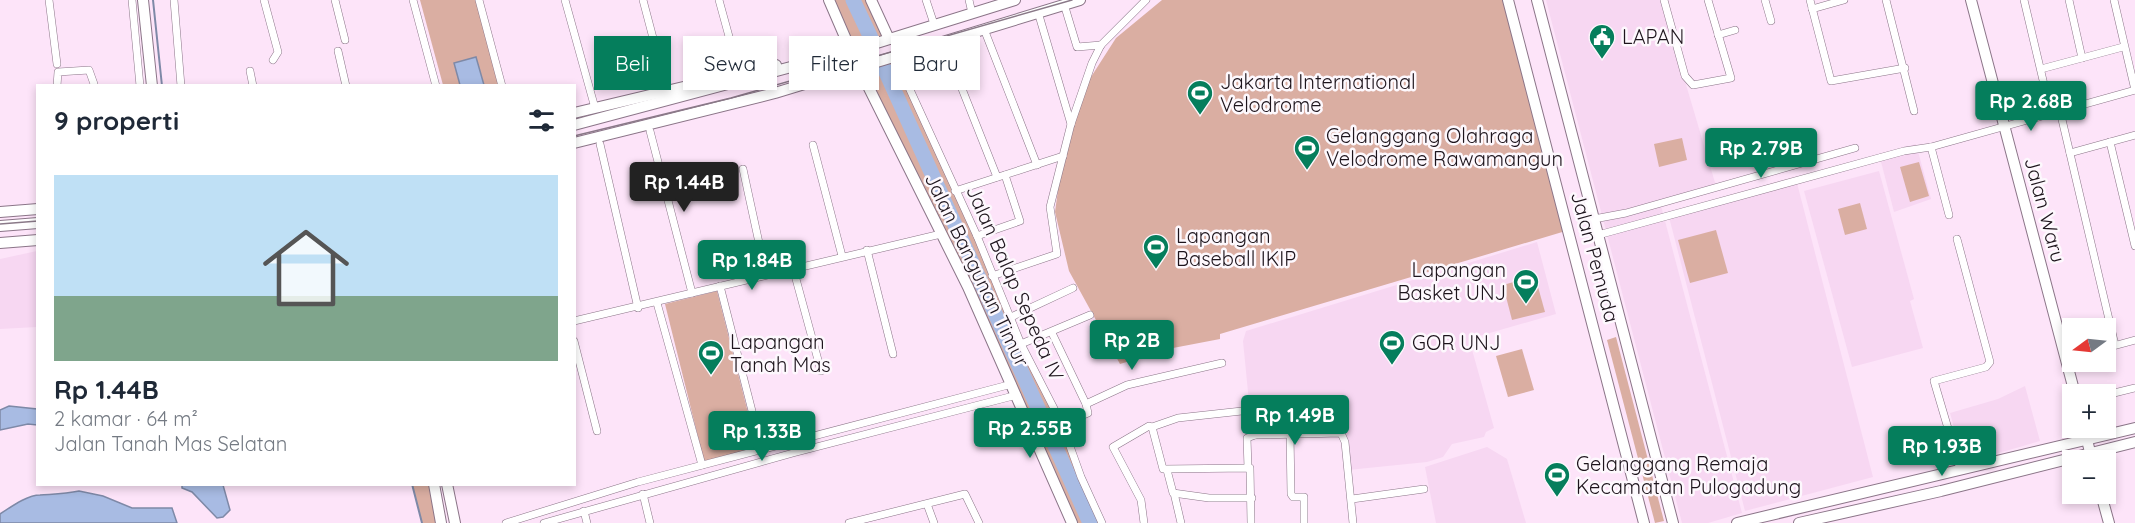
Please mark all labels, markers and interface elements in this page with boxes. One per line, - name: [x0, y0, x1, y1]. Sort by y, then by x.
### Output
- public building icon: LAPAN: [1587, 22, 1617, 60]
- place label: LAPAN: [1622, 24, 1684, 49]
- chip: Beli: [594, 36, 671, 90]
- chip: Sewa: [683, 36, 777, 90]
- chip: Filter: [789, 36, 879, 90]
- chip: Baru: [891, 36, 980, 90]
- place label: Jakarta International Velodrome: [1220, 69, 1416, 117]
- sports icon: Jakarta International Velodrome: [1185, 78, 1215, 116]
- pin: Rp 2.68B: [1969, 81, 2093, 132]
- text: Rp 2.68B: [1989, 88, 2073, 113]
- text: 9 properti: [54, 104, 179, 137]
- icon: filters: [525, 104, 558, 137]
- place label: Gelanggang Olahraga Velodrome Rawamangun: [1326, 123, 1563, 171]
- pin: Rp 2.79B: [1699, 128, 1823, 179]
- sports icon: Gelanggang Olahraga Velodrome Rawamangun: [1292, 133, 1322, 171]
- text: Rp 2.79B: [1719, 135, 1803, 160]
- street label: Jalan Waru: [2019, 155, 2071, 265]
- pin: Rp 1.44B: [622, 162, 746, 213]
- text: Rp 1.44B: [644, 169, 724, 194]
- street label: Jalan Bangunan Timur: [920, 169, 1035, 371]
- street label: Jalan Balap Sepeda IV: [961, 181, 1070, 384]
- street label: Jalan Pemuda: [1566, 189, 1625, 325]
- icon: home: [252, 214, 360, 322]
- place label: Lapangan Baseball IKIP: [1176, 223, 1296, 271]
- sports icon: Lapangan Baseball IKIP: [1141, 232, 1171, 270]
- pin: Rp 1.84B: [690, 240, 814, 291]
- text: Rp 1.84B: [712, 247, 792, 272]
- place label: Lapangan Basket UNJ: [1397, 257, 1506, 305]
- sports icon: Lapangan Basket UNJ: [1511, 267, 1541, 305]
- north arrow: [2062, 318, 2116, 372]
- map controls: [2062, 318, 2116, 504]
- pin: Rp 2B: [1090, 320, 1174, 371]
- text: Rp 2B: [1104, 327, 1160, 352]
- sports icon: GOR UNJ: [1377, 328, 1407, 366]
- place label: Lapangan Tanah Mas: [730, 329, 831, 377]
- place label: GOR UNJ: [1412, 330, 1500, 355]
- sports icon: Lapangan Tanah Mas: [696, 338, 726, 376]
- text: Rp 1.44B: [54, 373, 159, 406]
- button: +: [2062, 384, 2116, 438]
- pin: Rp 1.49B: [1233, 395, 1357, 446]
- text: Rp 1.49B: [1255, 402, 1335, 427]
- text: 2 kamar · 64 m²: [54, 406, 198, 431]
- pin: Rp 2.55B: [968, 408, 1092, 459]
- pin: Rp 1.33B: [700, 411, 824, 462]
- text: Rp 2.55B: [988, 415, 1072, 440]
- text: Rp 1.33B: [722, 418, 802, 443]
- pin: Rp 1.93B: [1880, 426, 2004, 477]
- text: Jalan Tanah Mas Selatan: [54, 431, 287, 456]
- text: Rp 1.93B: [1902, 433, 1982, 458]
- button: −: [2062, 450, 2116, 504]
- place label: Gelanggang Remaja Kecamatan Pulogadung: [1576, 451, 1801, 499]
- sports icon: Gelanggang Remaja Kecamatan Pulogadung: [1542, 460, 1572, 498]

